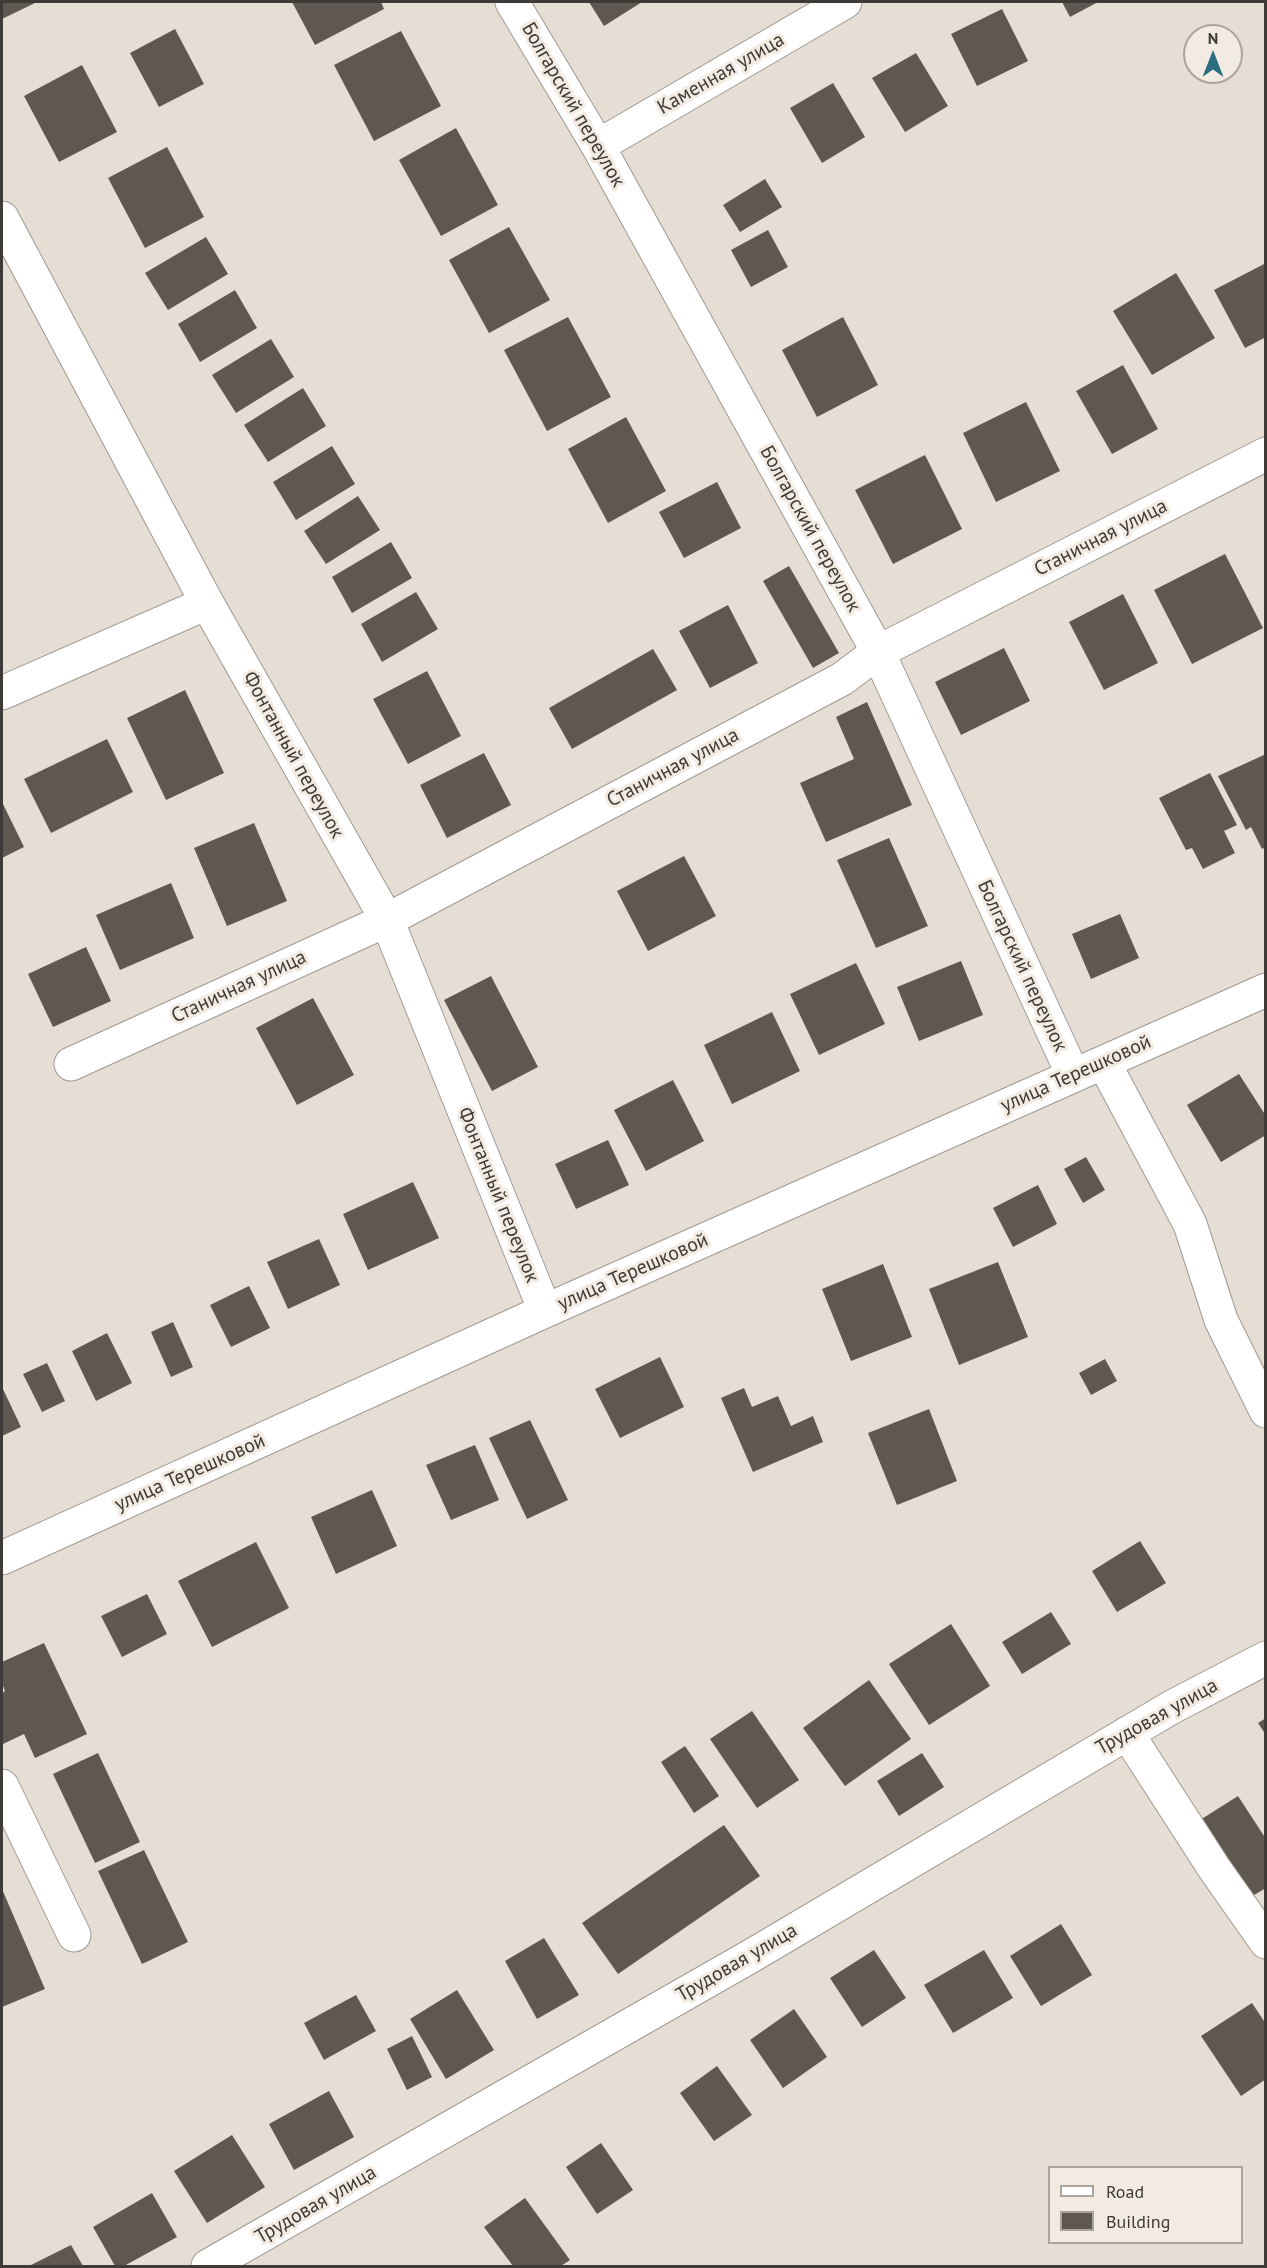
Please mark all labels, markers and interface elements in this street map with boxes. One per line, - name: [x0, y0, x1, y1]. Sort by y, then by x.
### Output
- street label: Болгарский переулок: [516, 18, 630, 192]
- north arrow: [1183, 24, 1243, 84]
- street label: Каменная улица: [653, 28, 789, 120]
- text: N: [1208, 28, 1218, 48]
- street label: Болгарский переулок: [754, 442, 866, 616]
- street label: Станичная улица: [1030, 494, 1172, 582]
- street label: Фонтанный переулок: [237, 667, 349, 843]
- street label: Станичная улица: [603, 723, 743, 813]
- street label: Болгарский переулок: [972, 876, 1072, 1056]
- street label: Станичная улица: [168, 945, 310, 1029]
- street label: улица Терешковой: [997, 1030, 1155, 1118]
- street label: Фонтанный переулок: [452, 1104, 544, 1286]
- street label: улица Терешковой: [554, 1228, 712, 1316]
- street label: улица Терешковой: [111, 1429, 269, 1517]
- street label: Трудовая улица: [1092, 1674, 1222, 1760]
- street label: Трудовая улица: [672, 1919, 802, 2007]
- street label: Трудовая улица: [251, 2161, 381, 2249]
- legend: [1048, 2166, 1243, 2244]
- text: Road: [1106, 2180, 1144, 2203]
- text: Building: [1106, 2210, 1170, 2233]

